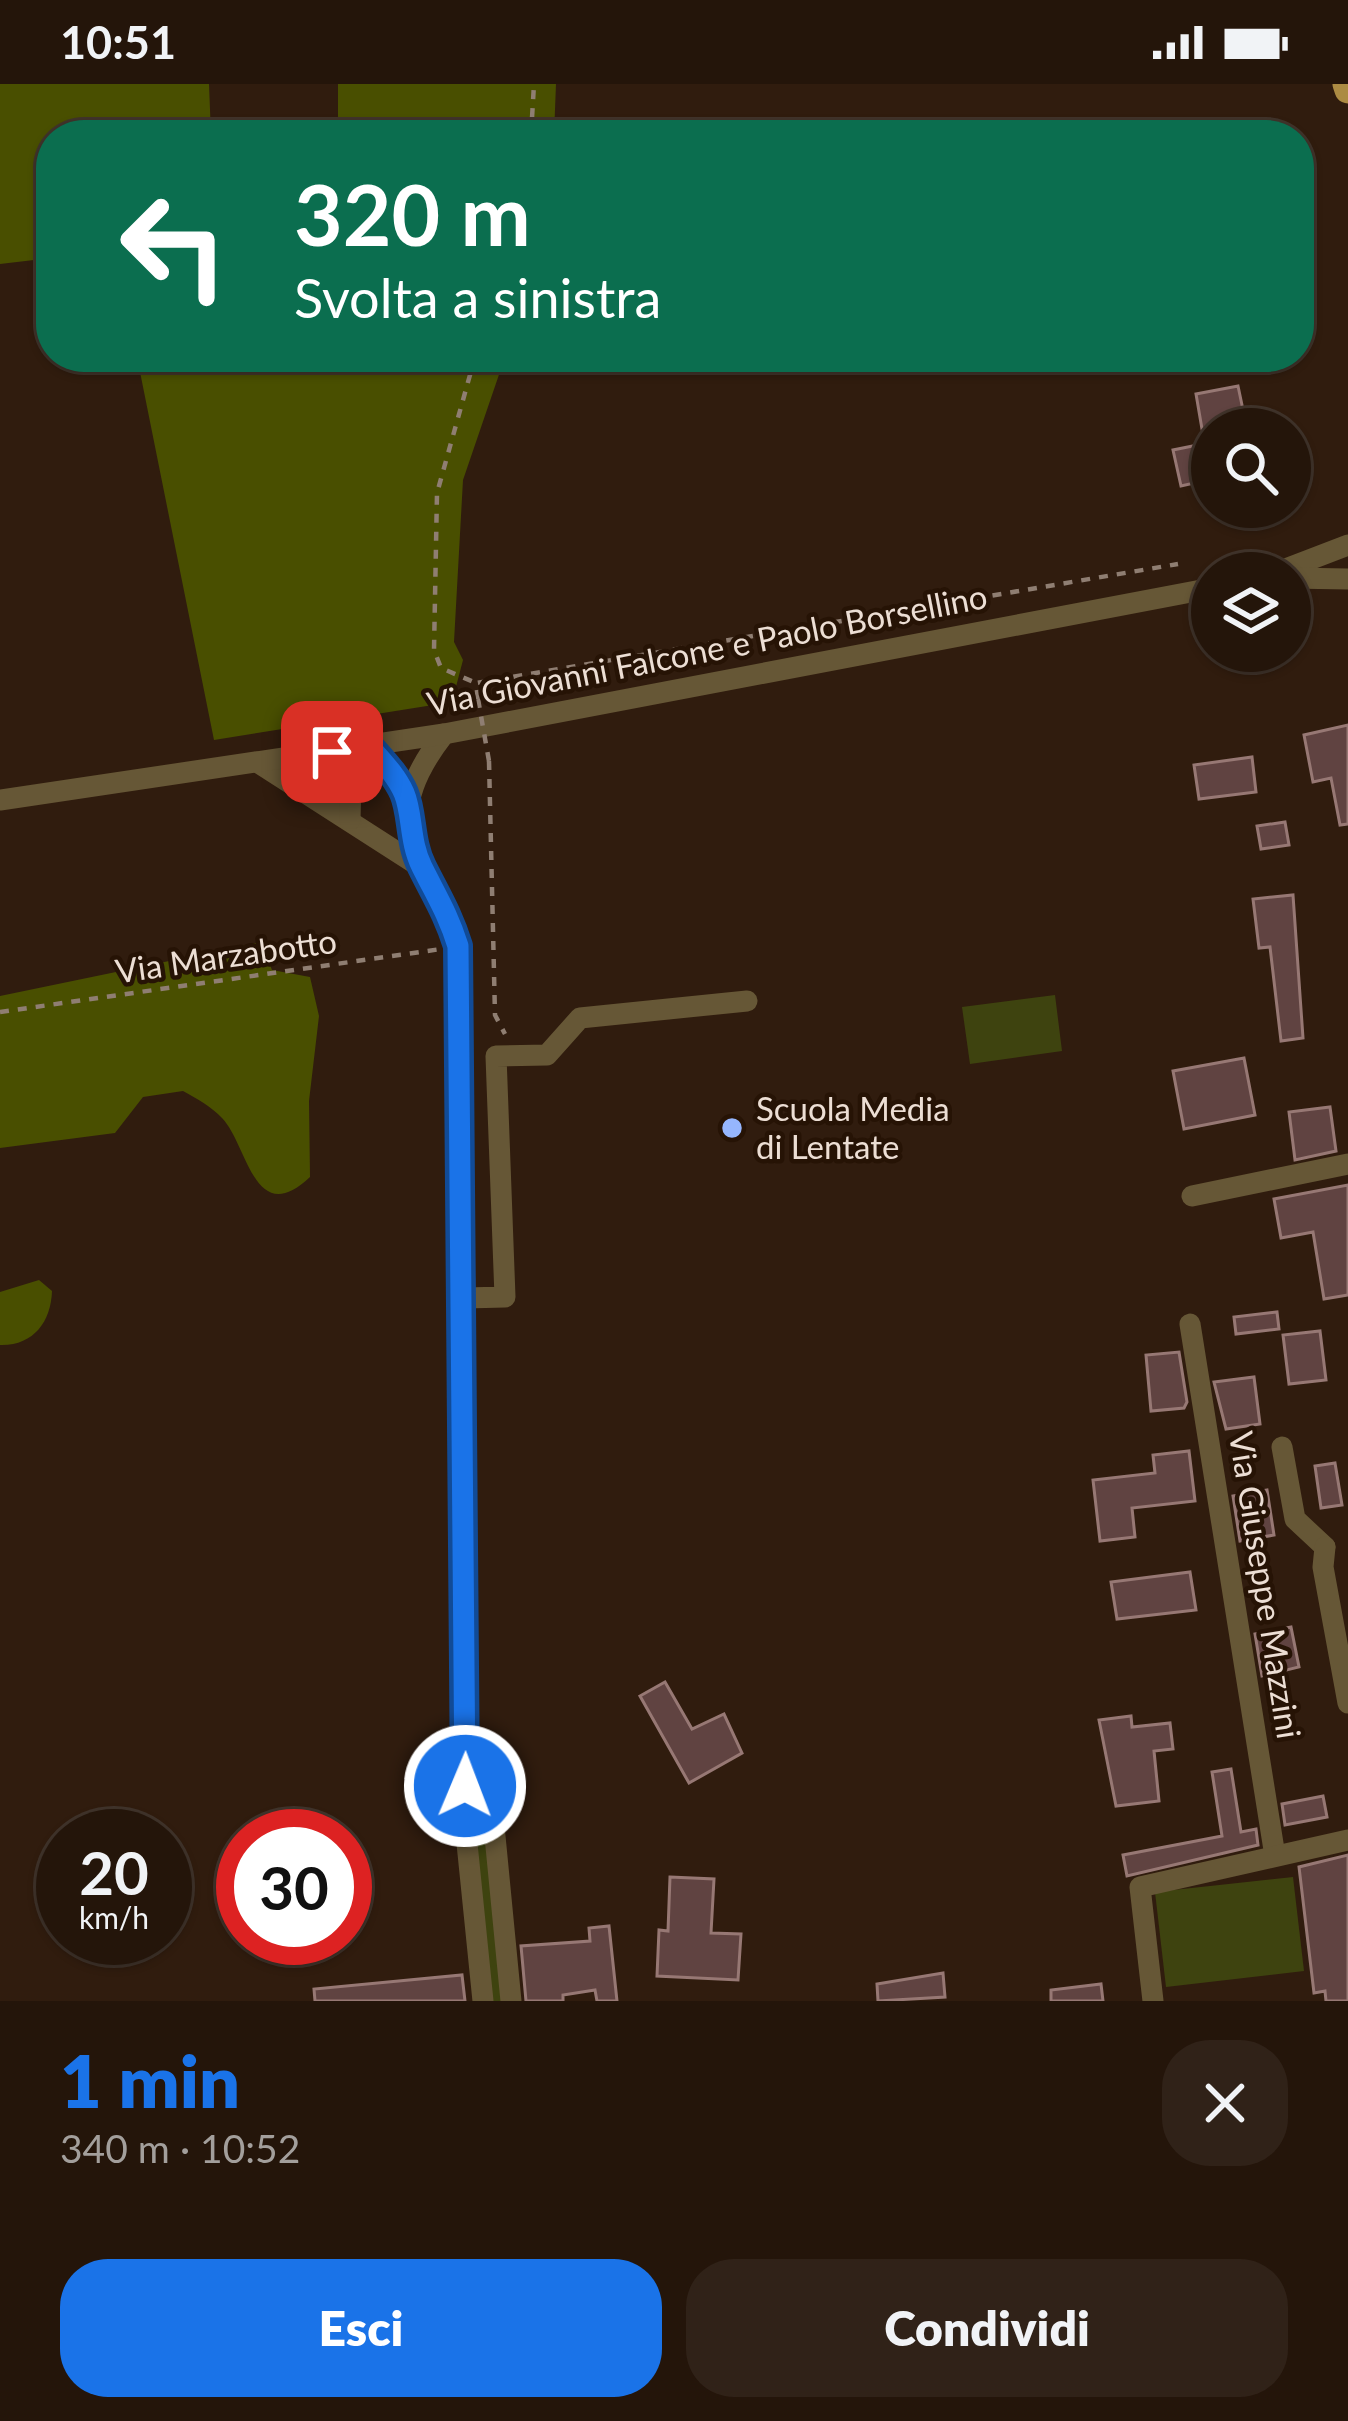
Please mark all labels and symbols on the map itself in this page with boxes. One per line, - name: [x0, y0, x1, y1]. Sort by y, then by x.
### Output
- street label: Via Giovanni Falcone e Paolo Borsellino: [423, 575, 990, 723]
- pin: [281, 701, 383, 803]
- street label: Via Marzabotto: [113, 920, 339, 990]
- place label: Scuola Media di Lentate: [756, 1088, 950, 1166]
- marker: Scuola Media di Lentate: [719, 1115, 745, 1141]
- street label: Via Giuseppe Mazzini: [1222, 1428, 1310, 1741]
- position arrow: [402, 1723, 528, 1849]
- speed limit sign: 30: [216, 1809, 372, 1965]

